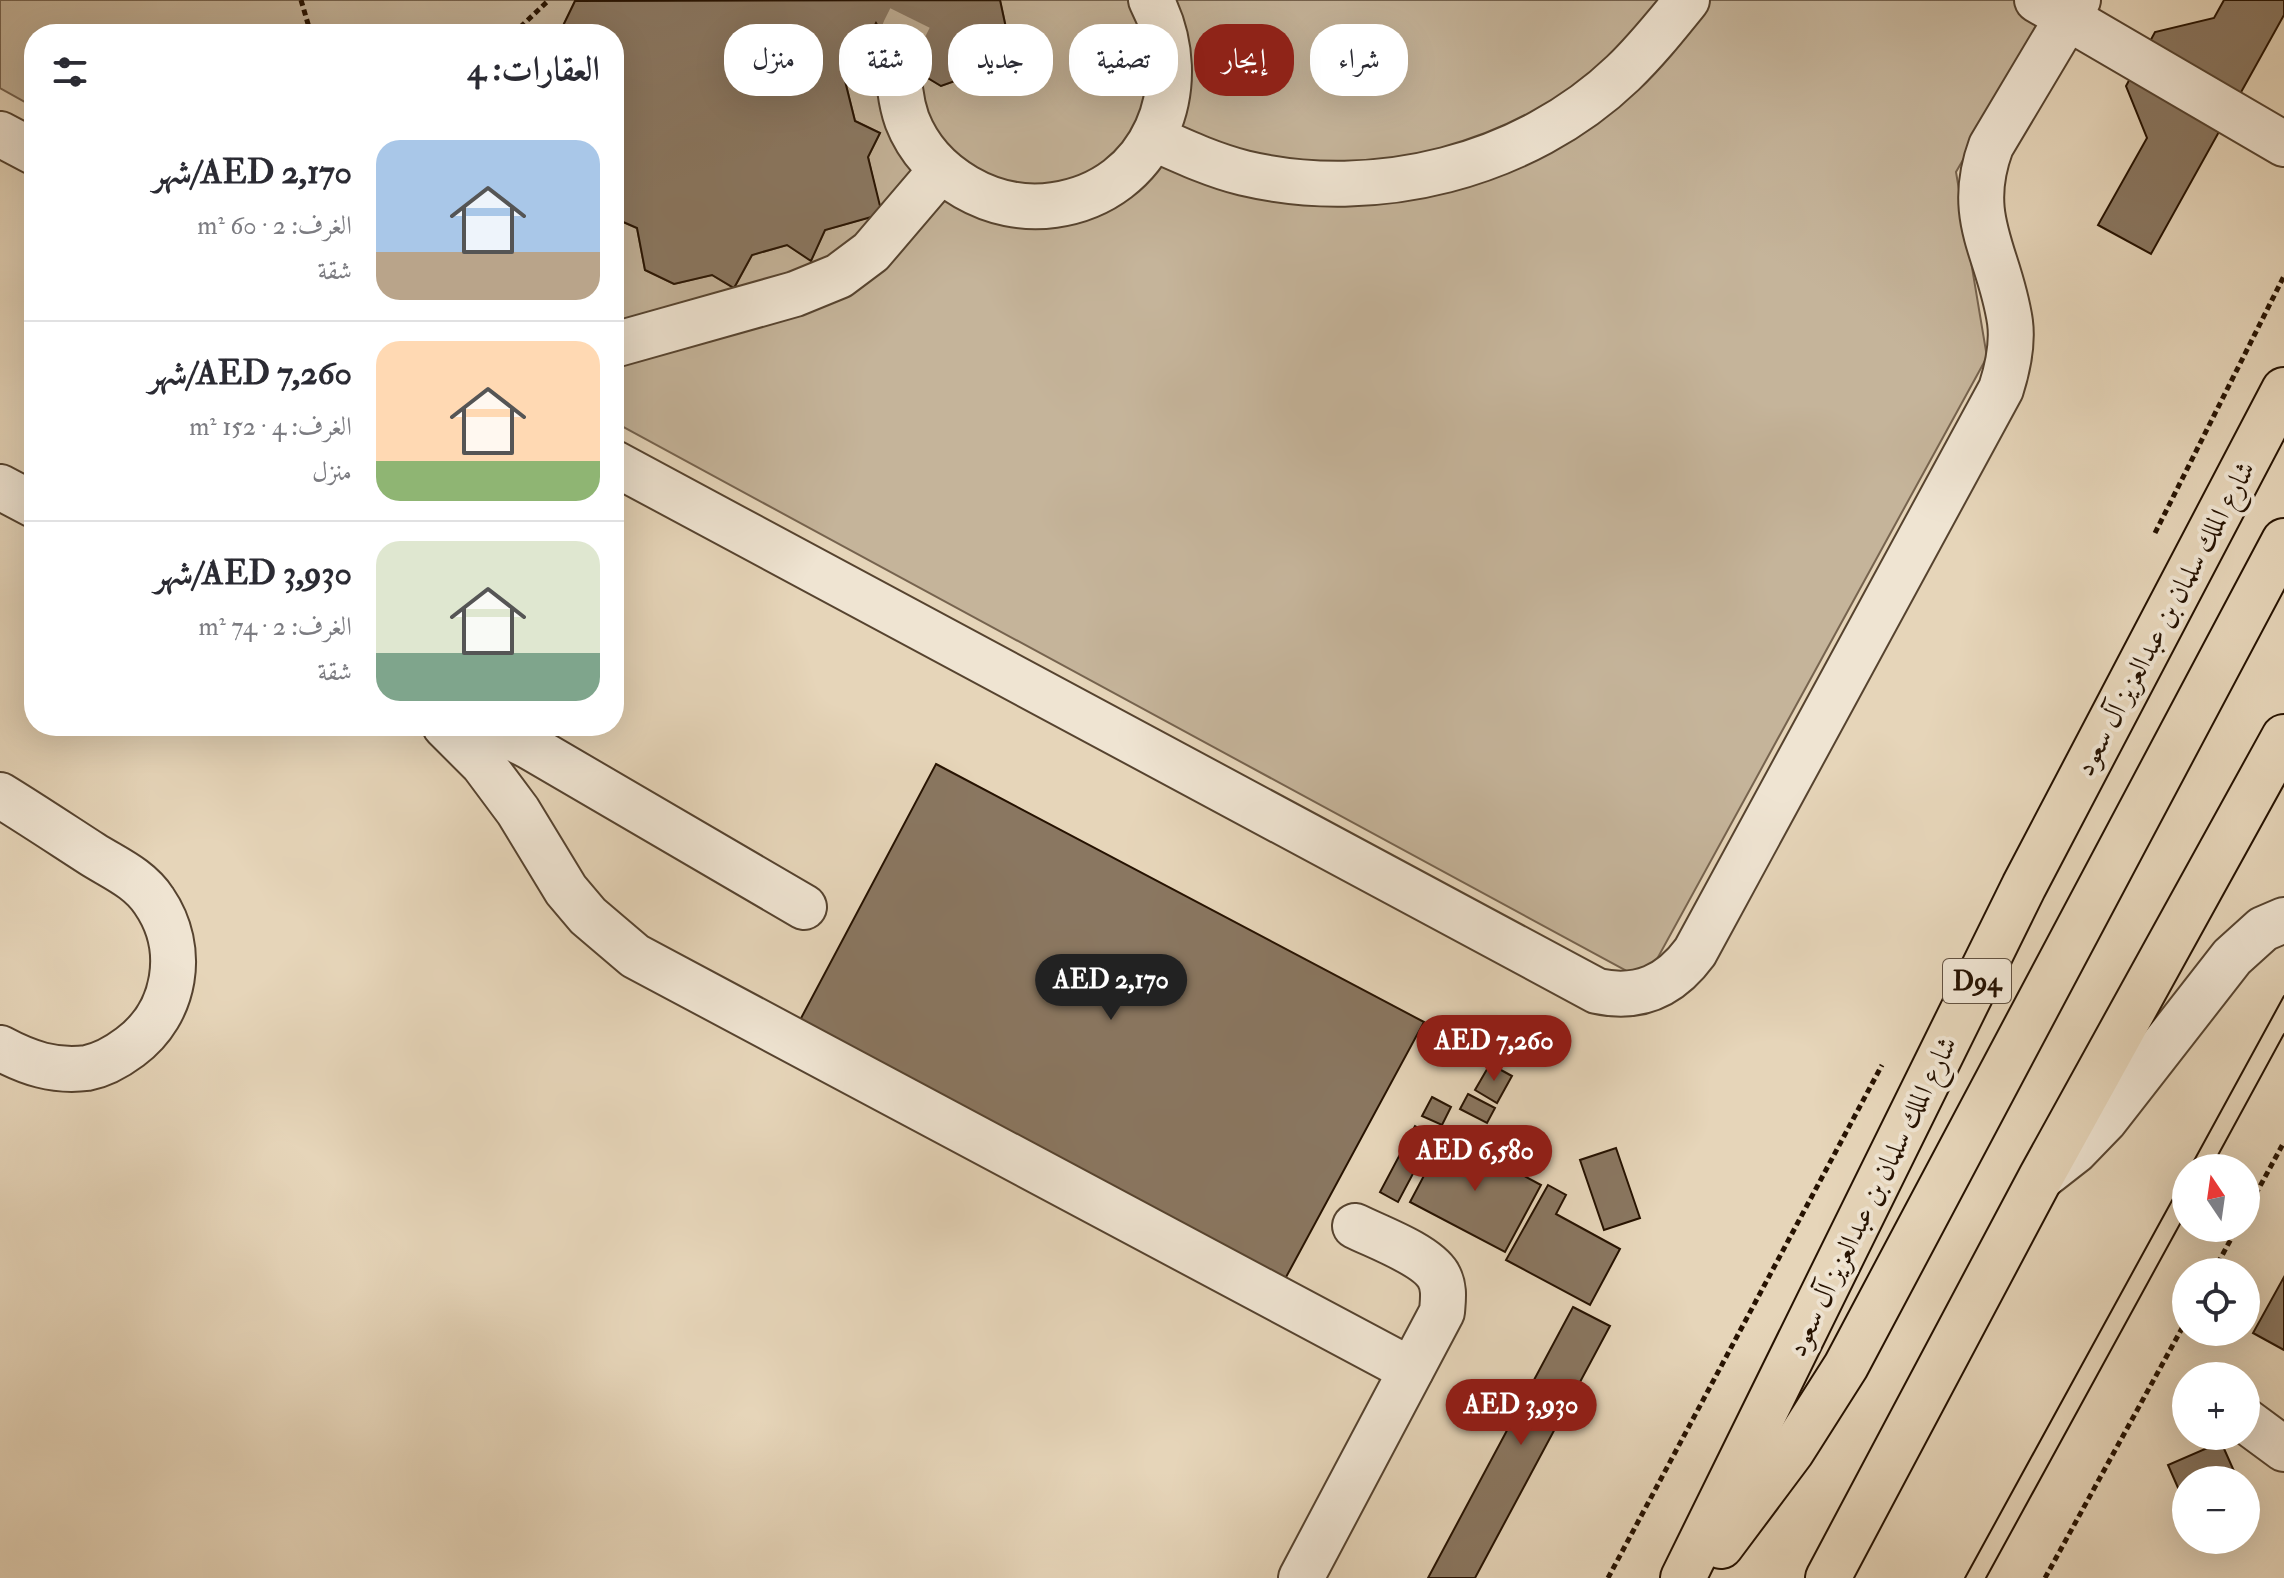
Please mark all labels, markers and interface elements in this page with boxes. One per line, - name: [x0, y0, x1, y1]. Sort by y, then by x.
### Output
- chip: منزل: [724, 24, 823, 96]
- chip: شقة: [839, 24, 932, 96]
- chip: جديد: [948, 24, 1053, 96]
- chip: تصفية: [1069, 24, 1178, 96]
- chip: إيجار: [1194, 24, 1294, 96]
- chip: شراء: [1310, 24, 1408, 96]
- text: العقارات: 4: [467, 48, 600, 91]
- icon: filters: [48, 50, 92, 94]
- text: AED 2,170/شهر: [153, 151, 352, 194]
- icon: home: [440, 172, 536, 268]
- text: الغرف: 2 · 60 m²: [197, 210, 352, 242]
- text: شقة: [318, 255, 352, 287]
- text: AED 7,260/شهر: [148, 352, 352, 395]
- icon: home: [440, 373, 536, 469]
- text: الغرف: 4 · 152 m²: [189, 411, 352, 443]
- street label: شارع الملك سلمان بن عبدالعزيز آل سعود: [2067, 455, 2268, 785]
- text: منزل: [312, 456, 352, 488]
- text: AED 3,930/شهر: [154, 552, 352, 595]
- icon: home: [440, 573, 536, 669]
- text: الغرف: 2 · 74 m²: [198, 611, 352, 643]
- text: شقة: [318, 656, 352, 688]
- pin: AED 2,170: [1019, 954, 1203, 1022]
- road number: D94: [1943, 959, 2011, 1003]
- text: AED 2,170: [1053, 964, 1169, 996]
- pin: AED 7,260: [1402, 1015, 1586, 1083]
- text: AED 7,260: [1434, 1025, 1554, 1057]
- street label: شارع الملك سلمان بن عبدالعزيز آل سعود: [1779, 1031, 1970, 1365]
- pin: AED 6,580: [1383, 1125, 1567, 1193]
- text: AED 6,580: [1416, 1135, 1534, 1167]
- north arrow: [2172, 1154, 2260, 1242]
- map controls: [2172, 1154, 2260, 1554]
- button: locate: [2172, 1258, 2260, 1346]
- button: +: [2172, 1362, 2260, 1450]
- pin: AED 3,930: [1429, 1379, 1613, 1447]
- text: AED 3,930: [1464, 1389, 1578, 1421]
- button: −: [2172, 1466, 2260, 1554]

